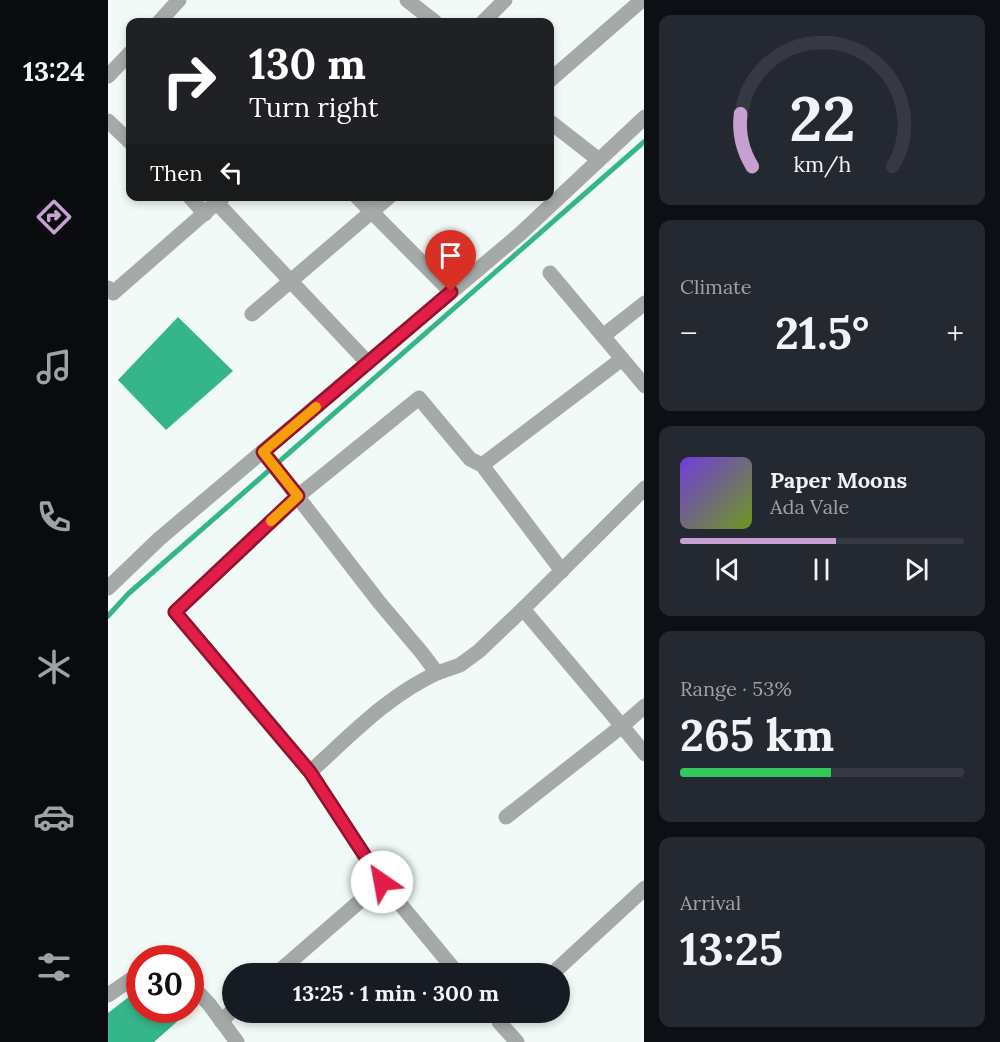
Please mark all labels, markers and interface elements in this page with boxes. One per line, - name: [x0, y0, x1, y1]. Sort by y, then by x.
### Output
- text: 130 m: [249, 37, 366, 91]
- icon: right: [150, 42, 228, 120]
- text: 13:24: [23, 54, 85, 88]
- text: 22: [789, 78, 855, 158]
- text: Turn right: [249, 90, 378, 124]
- text: km/h: [793, 151, 851, 179]
- icon: left: [215, 156, 248, 189]
- text: Then: [150, 159, 203, 187]
- icon: directions: [33, 196, 75, 238]
- pin: [425, 230, 476, 292]
- icon: arrive: [434, 239, 467, 272]
- text: Climate: [680, 274, 752, 299]
- text: 21.5°: [775, 304, 869, 361]
- text: −: [680, 312, 698, 354]
- text: +: [946, 312, 964, 354]
- icon: music: [33, 346, 75, 388]
- text: Paper Moons: [770, 466, 907, 494]
- text: Ada Vale: [770, 494, 849, 519]
- icon: phone: [33, 496, 75, 538]
- icon: previous: [711, 553, 744, 586]
- icon: pause: [805, 553, 838, 586]
- icon: next: [900, 553, 933, 586]
- icon: climate: [33, 646, 75, 688]
- text: Range · 53%: [680, 676, 792, 701]
- text: 265 km: [680, 706, 834, 763]
- icon: car: [33, 796, 75, 838]
- position arrow: [350, 850, 414, 914]
- text: Arrival: [680, 890, 741, 915]
- text: 13:25: [680, 920, 783, 977]
- speed limit sign: 30: [126, 945, 204, 1023]
- icon: filters: [33, 946, 75, 988]
- text: 13:25 · 1 min · 300 m: [293, 979, 499, 1007]

